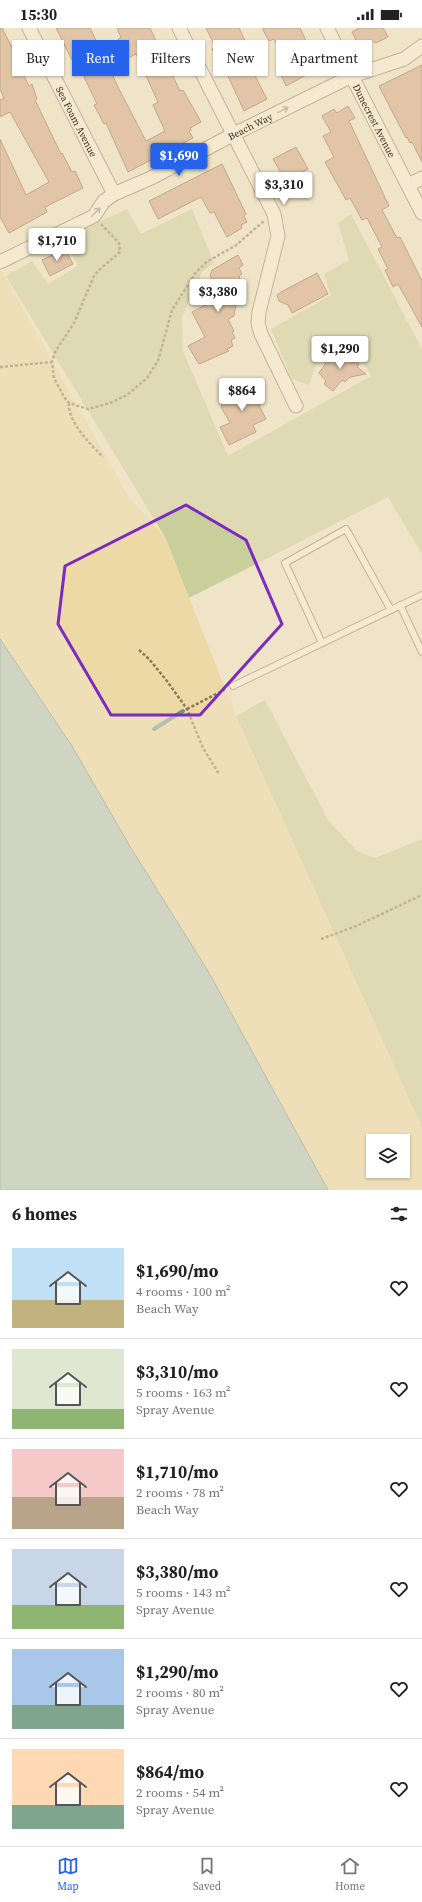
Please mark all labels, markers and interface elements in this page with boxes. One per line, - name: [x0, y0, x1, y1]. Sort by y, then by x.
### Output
- text: 15:30: [20, 4, 57, 25]
- chip: Buy: [12, 40, 64, 76]
- chip: Rent: [72, 40, 129, 76]
- chip: Filters: [137, 40, 205, 76]
- chip: New: [213, 40, 268, 76]
- chip: Apartment: [276, 40, 372, 76]
- street label: Dunecrest Avenue: [350, 81, 399, 160]
- street label: Sea Foam Avenue: [53, 84, 100, 159]
- one-way arrow: [276, 106, 288, 113]
- street label: Beach Way: [225, 109, 275, 143]
- pin: $1,690: [146, 143, 212, 177]
- text: $1,690: [159, 147, 199, 164]
- pin: $3,310: [251, 172, 317, 206]
- text: $3,310: [264, 176, 304, 193]
- one-way arrow: [92, 207, 101, 217]
- pin: $1,710: [24, 228, 90, 262]
- text: $1,710: [37, 232, 77, 249]
- pin: $3,380: [185, 279, 251, 313]
- text: $3,380: [198, 283, 238, 300]
- pin: $1,290: [307, 336, 373, 370]
- text: $1,290: [320, 340, 360, 357]
- pin: $864: [218, 378, 266, 412]
- text: $864: [228, 382, 256, 399]
- map controls: [366, 1134, 410, 1178]
- button: layers: [366, 1134, 410, 1178]
- text: 6 homes: [12, 1202, 77, 1226]
- icon: filters: [388, 1203, 410, 1225]
- text: $1,690/mo: [136, 1259, 218, 1283]
- icon: home: [44, 1264, 92, 1312]
- icon: heart: [388, 1277, 410, 1299]
- text: 4 rooms · 100 m²: [136, 1283, 231, 1300]
- text: Beach Way: [136, 1300, 199, 1317]
- text: $3,310/mo: [136, 1360, 218, 1384]
- icon: home: [44, 1365, 92, 1413]
- icon: heart: [388, 1378, 410, 1400]
- text: 5 rooms · 163 m²: [136, 1384, 231, 1401]
- text: Spray Avenue: [136, 1401, 214, 1418]
- text: $1,710/mo: [136, 1460, 218, 1484]
- icon: home: [44, 1465, 92, 1513]
- icon: heart: [388, 1478, 410, 1500]
- text: 2 rooms · 78 m²: [136, 1484, 224, 1501]
- text: Beach Way: [136, 1501, 199, 1518]
- text: $3,380/mo: [136, 1560, 218, 1584]
- icon: home: [44, 1565, 92, 1613]
- icon: heart: [388, 1578, 410, 1600]
- text: 5 rooms · 143 m²: [136, 1584, 231, 1601]
- text: Spray Avenue: [136, 1601, 214, 1618]
- text: $1,290/mo: [136, 1660, 218, 1684]
- icon: home: [44, 1665, 92, 1713]
- icon: heart: [388, 1678, 410, 1700]
- text: 2 rooms · 80 m²: [136, 1684, 224, 1701]
- text: Spray Avenue: [136, 1701, 214, 1718]
- text: $864/mo: [136, 1760, 204, 1784]
- icon: home: [44, 1765, 92, 1813]
- icon: heart: [388, 1778, 410, 1800]
- text: 2 rooms · 54 m²: [136, 1784, 224, 1801]
- text: Spray Avenue: [136, 1801, 214, 1818]
- tab: Map: [57, 1855, 79, 1894]
- tab: Saved: [193, 1855, 221, 1894]
- tab: Home: [335, 1855, 365, 1894]

